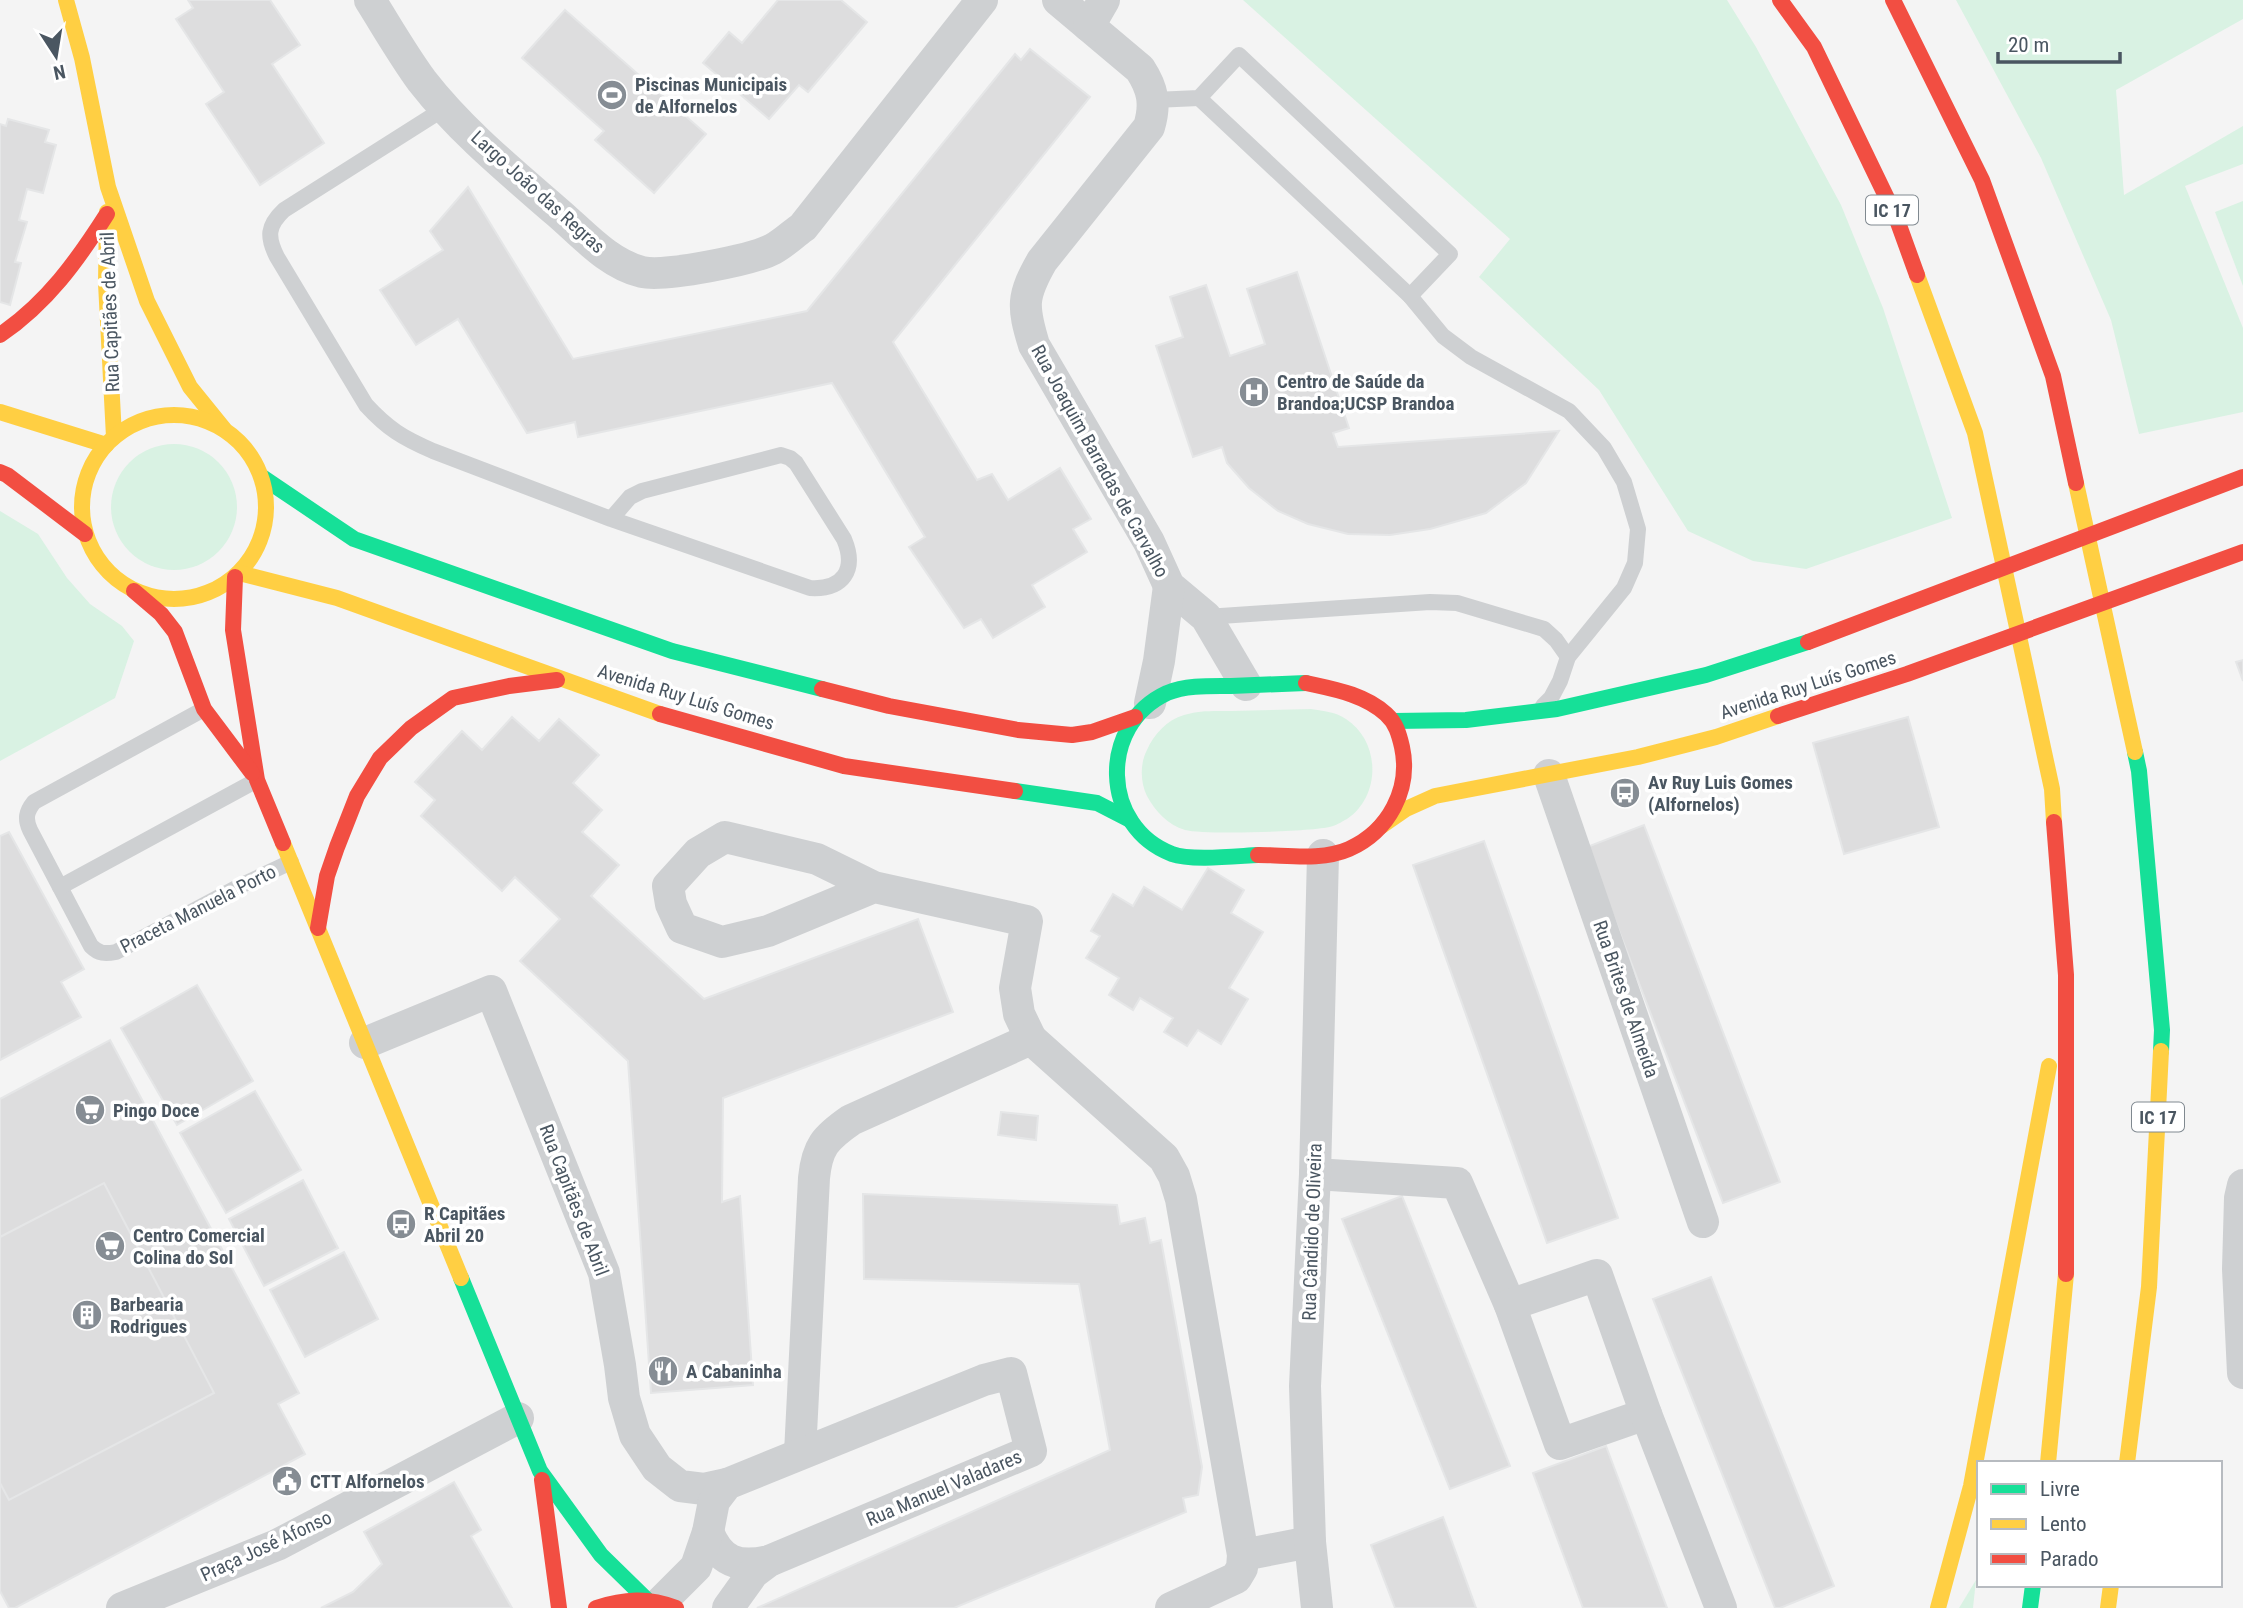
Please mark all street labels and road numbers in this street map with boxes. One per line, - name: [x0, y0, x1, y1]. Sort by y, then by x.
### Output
- street label: Largo João das Regras: [466, 126, 610, 258]
- road number: IC 17: [1866, 196, 1918, 224]
- street label: Rua Capitães de Abril: [96, 231, 124, 393]
- street label: Rua Joaquim Barradas de Carvalho: [1026, 341, 1174, 581]
- street label: Avenida Ruy Luís Gomes: [1717, 646, 1899, 724]
- street label: Avenida Ruy Luís Gomes: [595, 659, 777, 735]
- street label: Praceta Manuela Porto: [116, 860, 280, 958]
- street label: Rua Brites de Almeida: [1588, 917, 1664, 1081]
- road number: IC 17: [2132, 1102, 2184, 1132]
- street label: Rua Capitães de Abril: [534, 1121, 614, 1279]
- street label: Rua Cândido de Oliveira: [1297, 1143, 1327, 1321]
- street label: Rua Manuel Valadares: [863, 1445, 1025, 1531]
- street label: Praça José Afonso: [197, 1506, 335, 1586]

